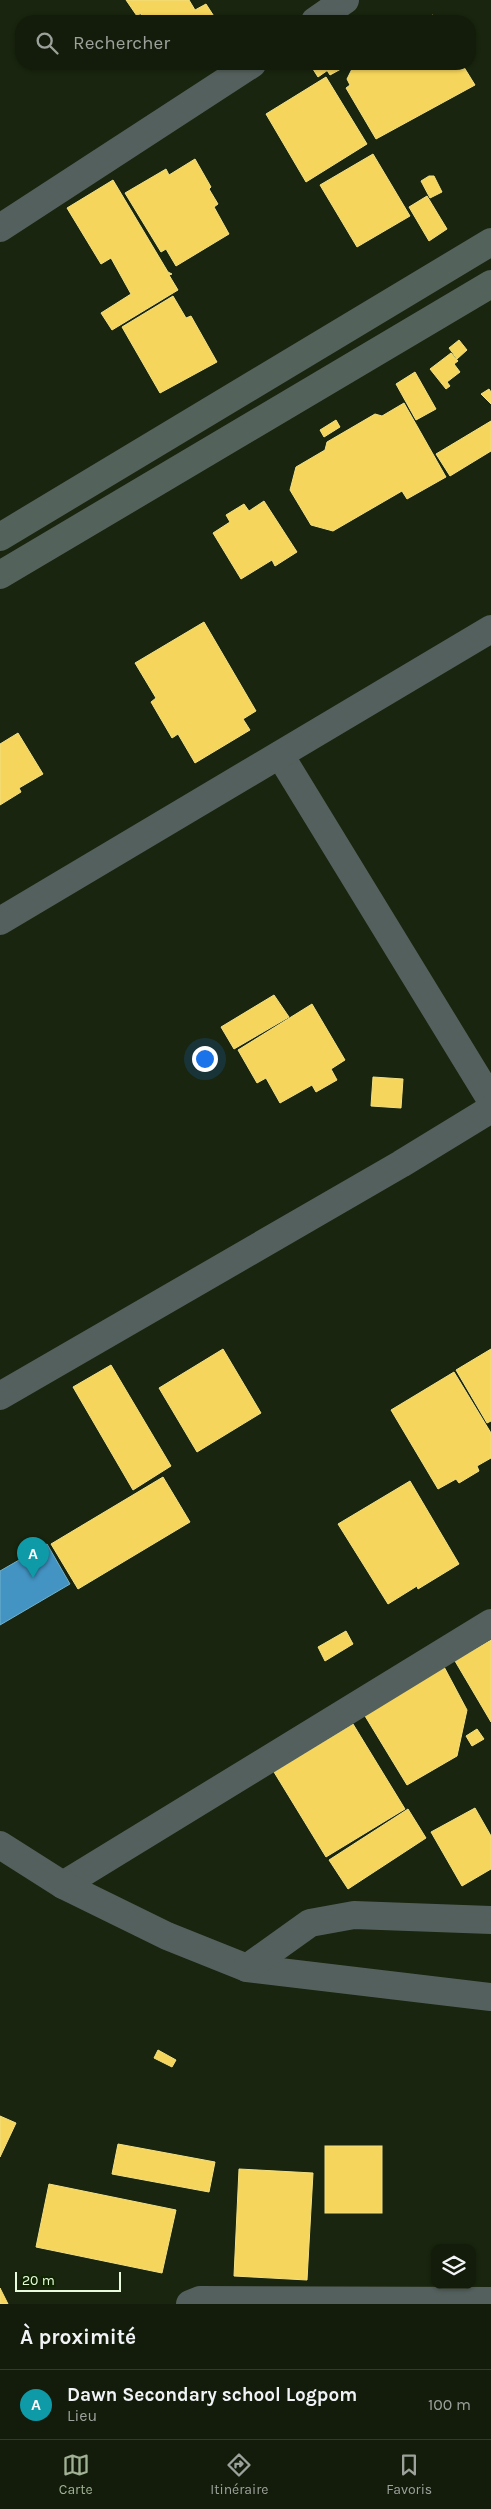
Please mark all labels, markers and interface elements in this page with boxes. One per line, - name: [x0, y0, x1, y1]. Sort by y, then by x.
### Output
- search box: [15, 15, 476, 70]
- icon: search: [33, 29, 61, 57]
- text: Rechercher: [73, 32, 170, 54]
- your location: [192, 1046, 218, 1072]
- pin: A: [17, 1537, 49, 1578]
- map controls: [431, 2244, 476, 2289]
- button: layers: [431, 2244, 476, 2289]
- scale bar: [15, 2269, 121, 2292]
- text: 20 m: [22, 2272, 55, 2289]
- text: À proximité: [20, 2325, 136, 2349]
- text: Dawn Secondary school Logpom: [67, 2384, 357, 2406]
- text: A: [31, 2395, 41, 2414]
- text: 100 m: [428, 2395, 471, 2414]
- text: Lieu: [67, 2406, 97, 2425]
- tab: Carte: [59, 2451, 93, 2498]
- tab: Itinéraire: [210, 2451, 269, 2498]
- tab: Favoris: [386, 2451, 432, 2498]

